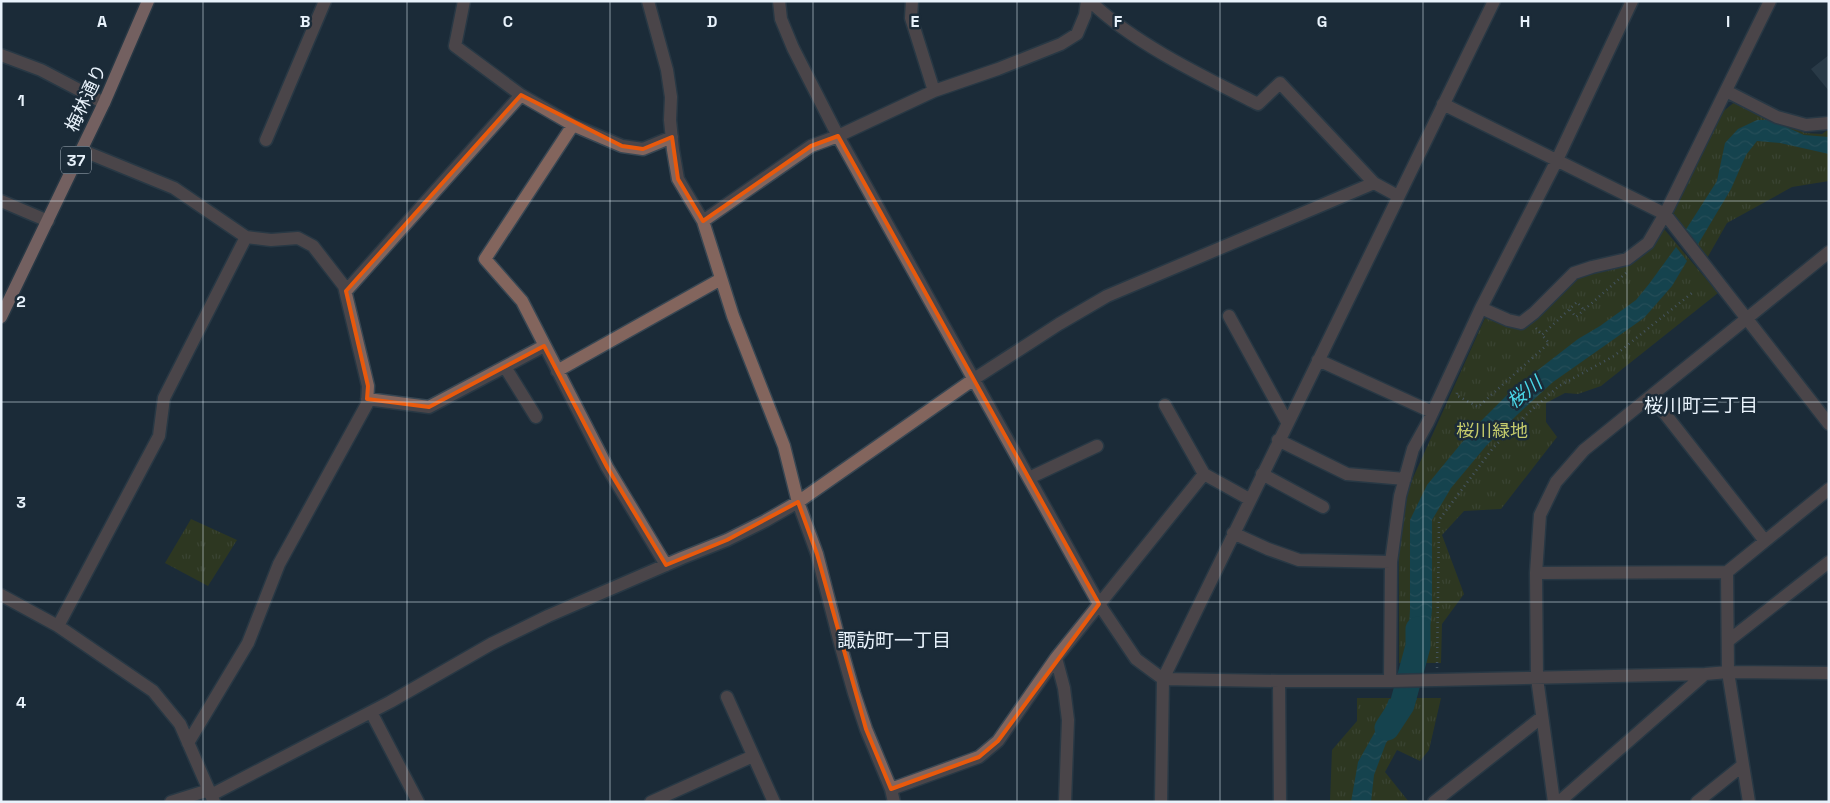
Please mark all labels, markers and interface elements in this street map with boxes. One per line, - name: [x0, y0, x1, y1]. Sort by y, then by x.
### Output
- text: A: [97, 11, 107, 32]
- text: B: [300, 11, 310, 32]
- text: C: [503, 11, 513, 32]
- text: D: [707, 11, 717, 32]
- text: E: [911, 11, 920, 32]
- text: F: [1114, 11, 1123, 32]
- text: G: [1317, 11, 1327, 32]
- text: H: [1520, 11, 1530, 32]
- text: I: [1726, 11, 1730, 32]
- street label: 梅林通り: [60, 60, 111, 135]
- text: 1: [17, 90, 25, 111]
- road number: 37: [61, 146, 91, 174]
- text: 2: [16, 291, 26, 312]
- water label: 桜川: [1502, 370, 1549, 414]
- district label: 桜川町三丁目: [1644, 393, 1758, 418]
- park label: 桜川緑地: [1456, 419, 1528, 442]
- text: 3: [16, 492, 26, 513]
- district label: 諏訪町一丁目: [837, 628, 951, 653]
- text: 4: [16, 692, 26, 713]

